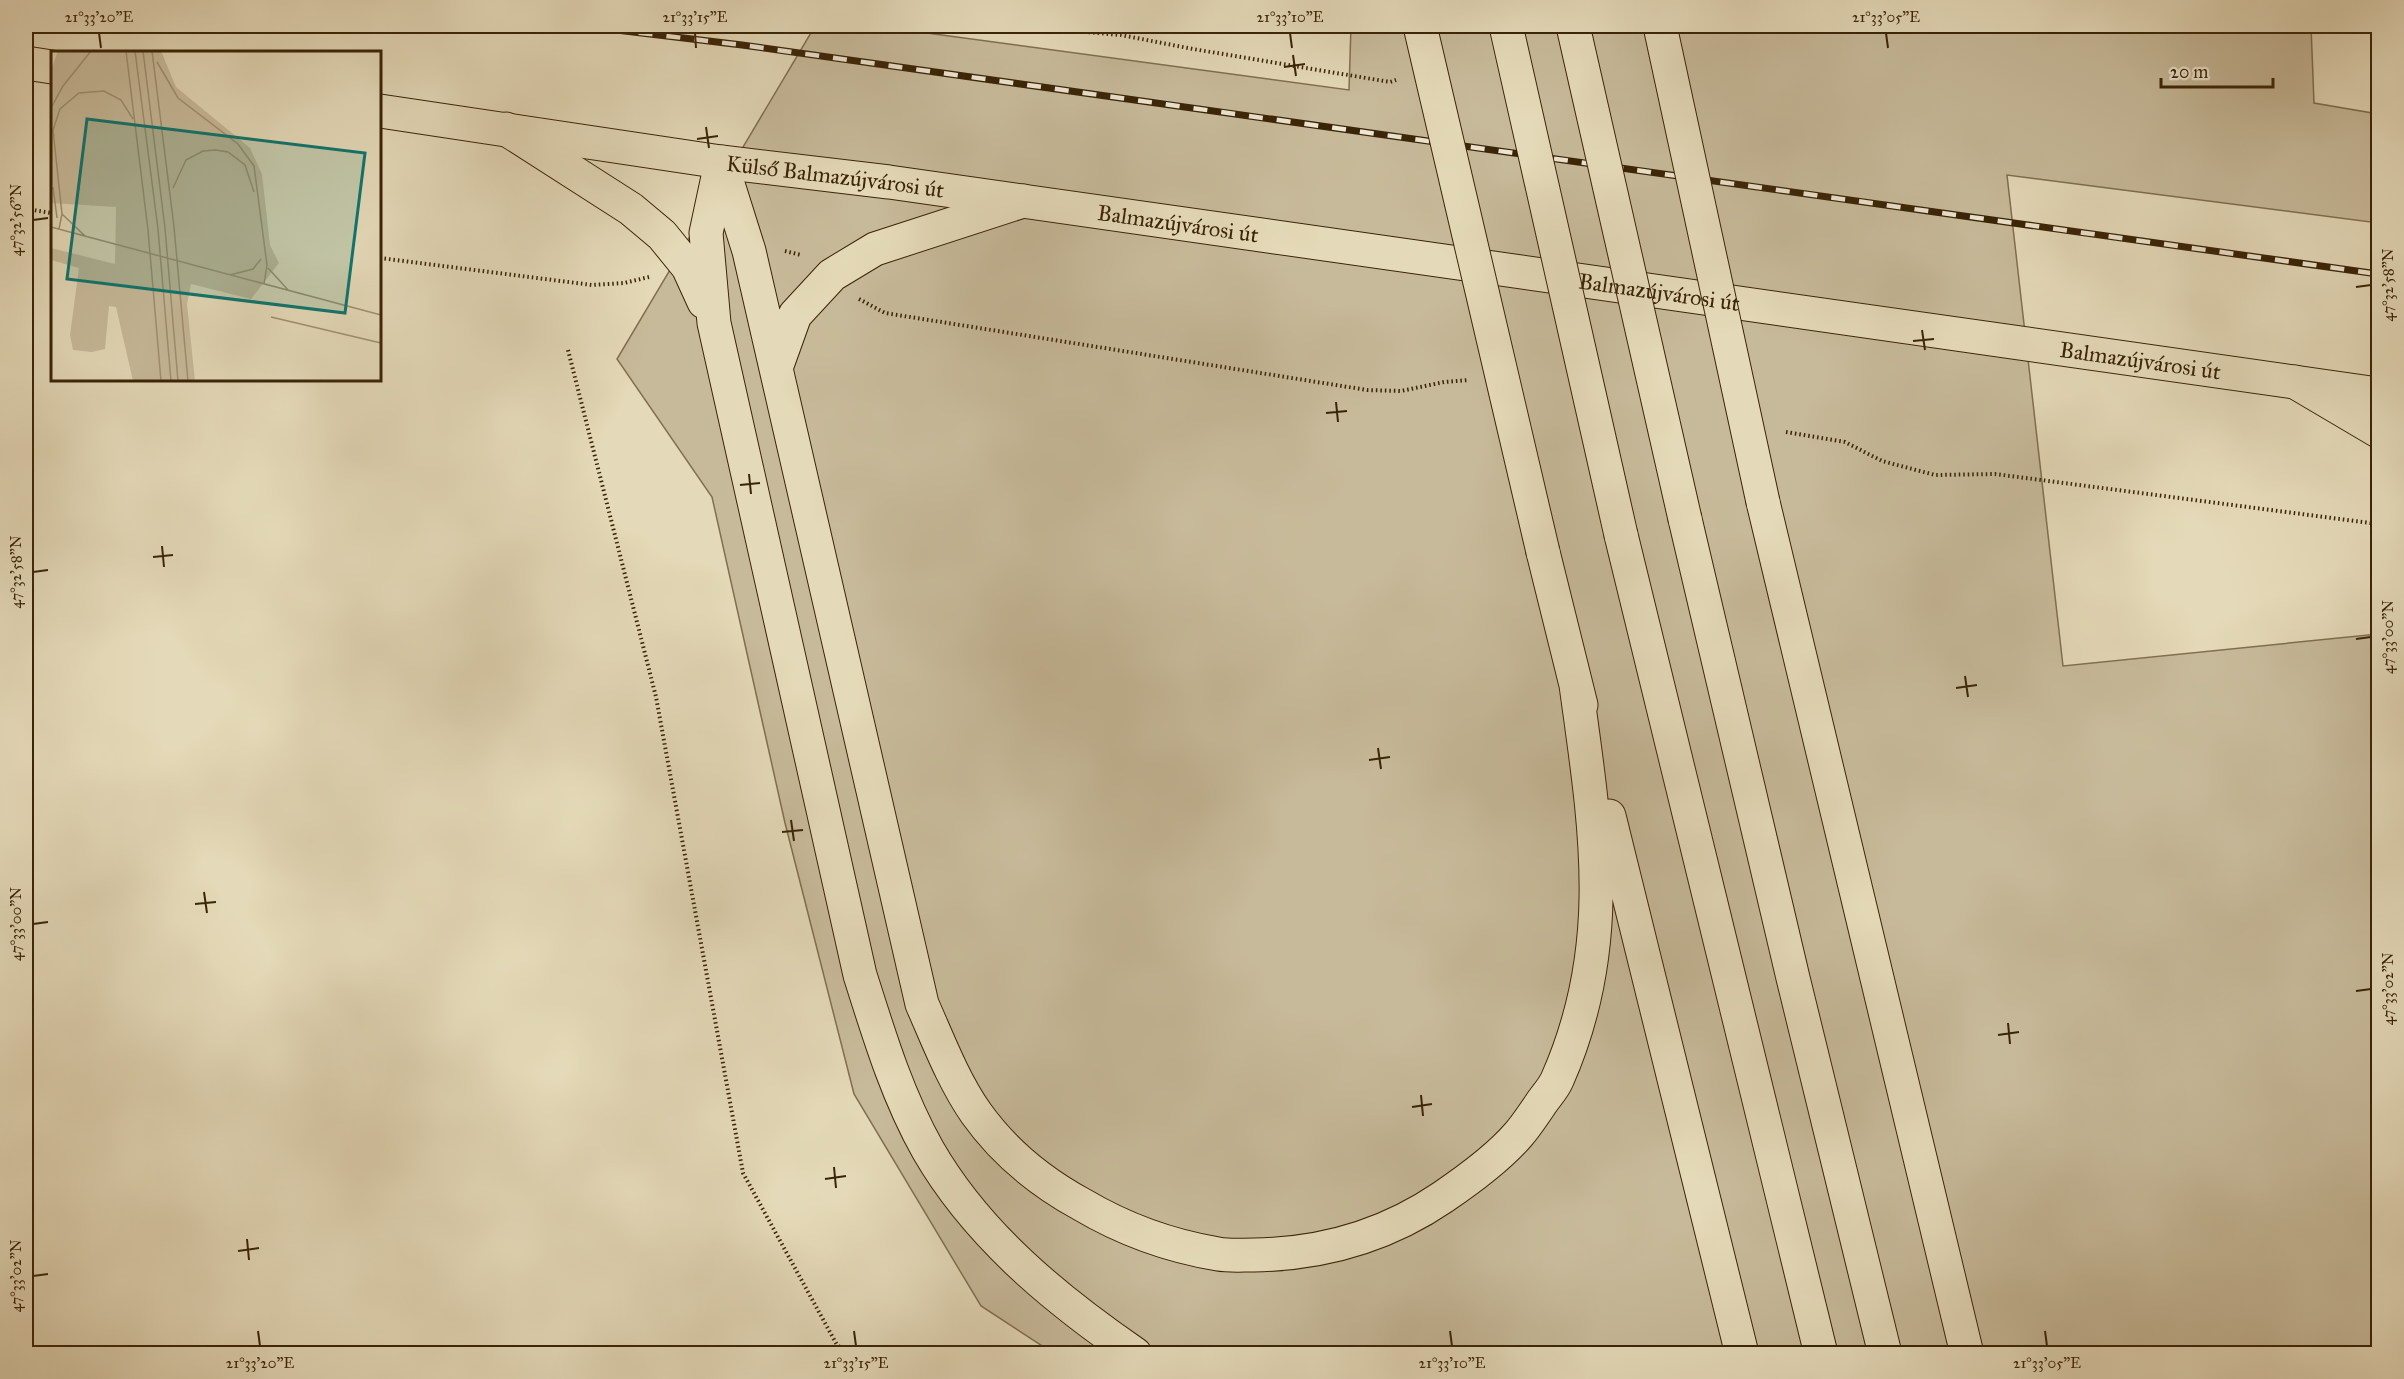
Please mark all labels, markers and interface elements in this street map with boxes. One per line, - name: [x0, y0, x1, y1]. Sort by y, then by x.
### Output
- text: 21°33'20"E: [65, 8, 133, 26]
- text: 21°33'15"E: [662, 8, 728, 26]
- text: 21°33'10"E: [1257, 8, 1324, 26]
- text: 21°33'05"E: [1852, 8, 1920, 26]
- inset map: [51, 51, 381, 381]
- scale bar: [2161, 51, 2274, 89]
- text: 20 m: [2170, 61, 2208, 83]
- street label: Külső Balmazújvárosi út: [725, 149, 946, 203]
- text: 47°32'56"N: [7, 183, 25, 256]
- street label: Balmazújvárosi út: [1096, 198, 1261, 248]
- text: 47°32'58"N: [2379, 248, 2397, 321]
- street label: Balmazújvárosi út: [1577, 267, 1742, 317]
- street label: Balmazújvárosi út: [2058, 335, 2223, 385]
- text: 47°32'58"N: [7, 535, 25, 608]
- text: 47°33'00"N: [2379, 600, 2397, 674]
- text: 47°33'00"N: [7, 887, 25, 961]
- text: 47°33'02"N: [2379, 952, 2397, 1025]
- text: 47°33'02"N: [7, 1239, 25, 1312]
- text: 21°33'20"E: [226, 1354, 294, 1372]
- text: 21°33'15"E: [823, 1354, 889, 1372]
- text: 21°33'10"E: [1419, 1354, 1486, 1372]
- text: 21°33'05"E: [2013, 1354, 2081, 1372]

